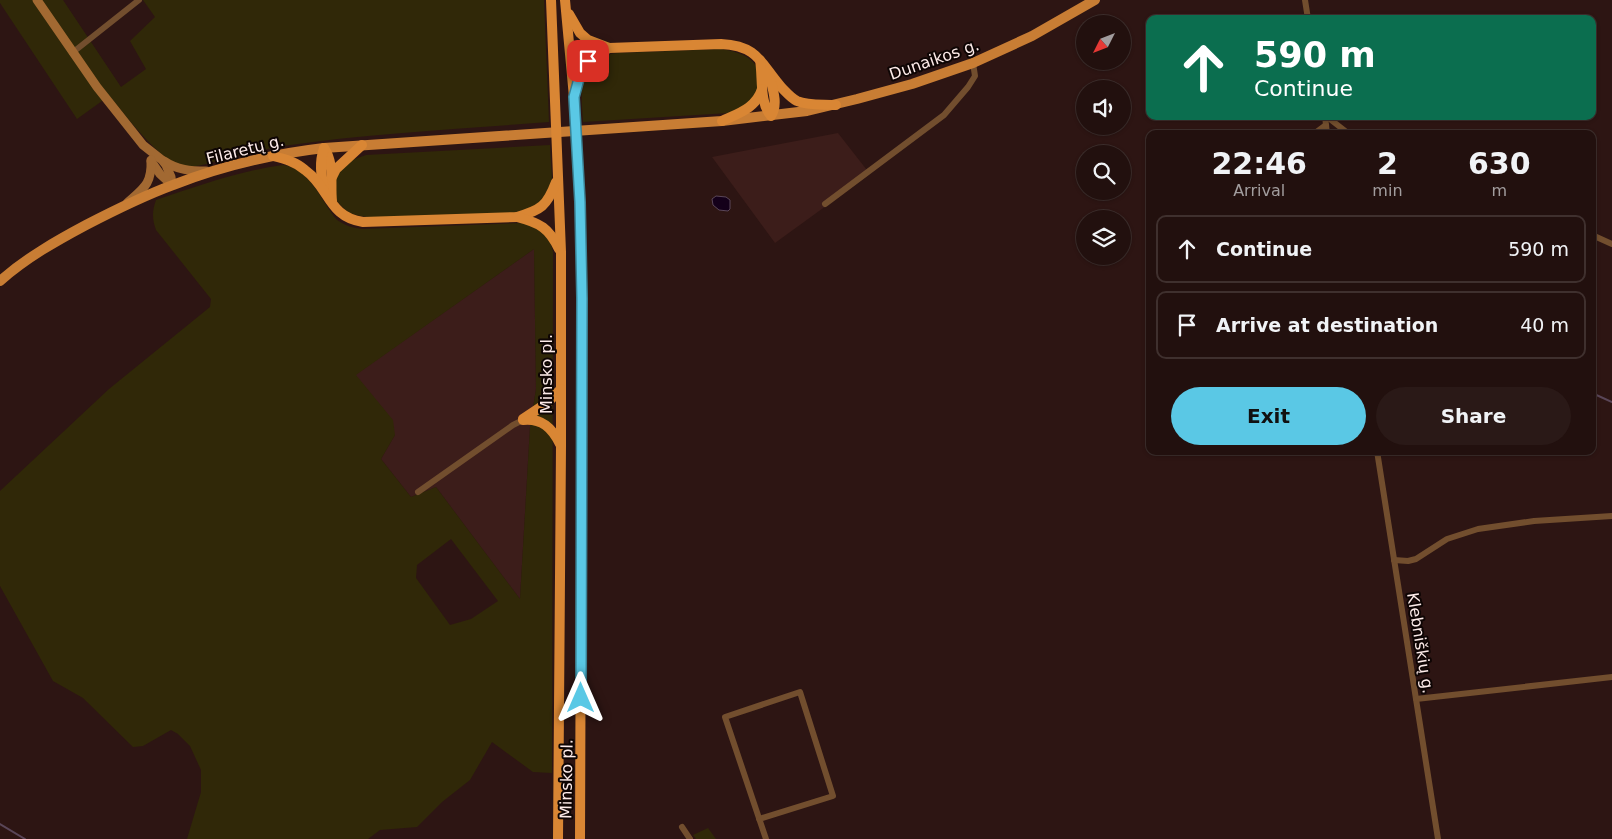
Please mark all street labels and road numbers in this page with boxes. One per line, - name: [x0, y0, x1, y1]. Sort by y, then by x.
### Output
- street label: Dunaikos g.: [887, 35, 982, 84]
- street label: Filaretų g.: [204, 131, 286, 168]
- street label: Minsko pl.: [537, 334, 556, 414]
- street label: Klebniškių g.: [1403, 591, 1438, 695]
- street label: Minsko pl.: [556, 739, 577, 819]

